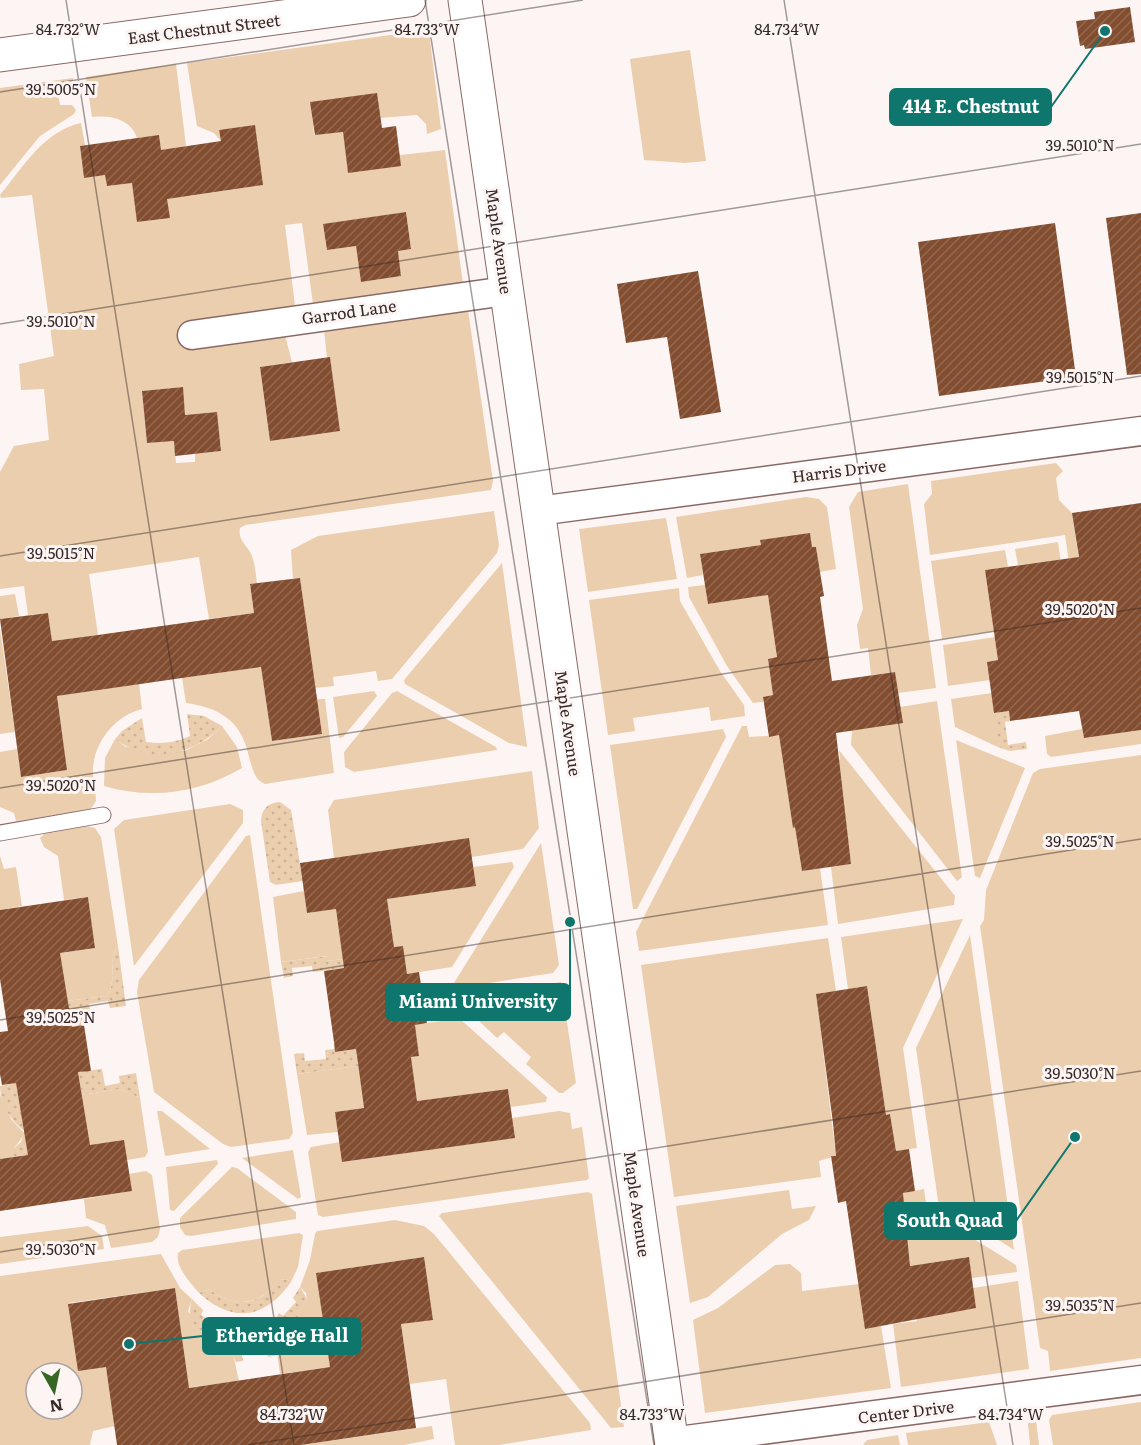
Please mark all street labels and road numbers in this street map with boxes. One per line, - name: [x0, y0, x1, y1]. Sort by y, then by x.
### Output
- street label: East Chestnut Street: [126, 7, 282, 49]
- street label: Maple Avenue: [481, 186, 519, 295]
- street label: Garrod Lane: [300, 292, 398, 330]
- street label: Harris Drive: [790, 452, 887, 488]
- street label: Maple Avenue: [550, 668, 588, 777]
- street label: Maple Avenue: [619, 1149, 657, 1258]
- street label: Center Drive: [856, 1393, 955, 1429]

